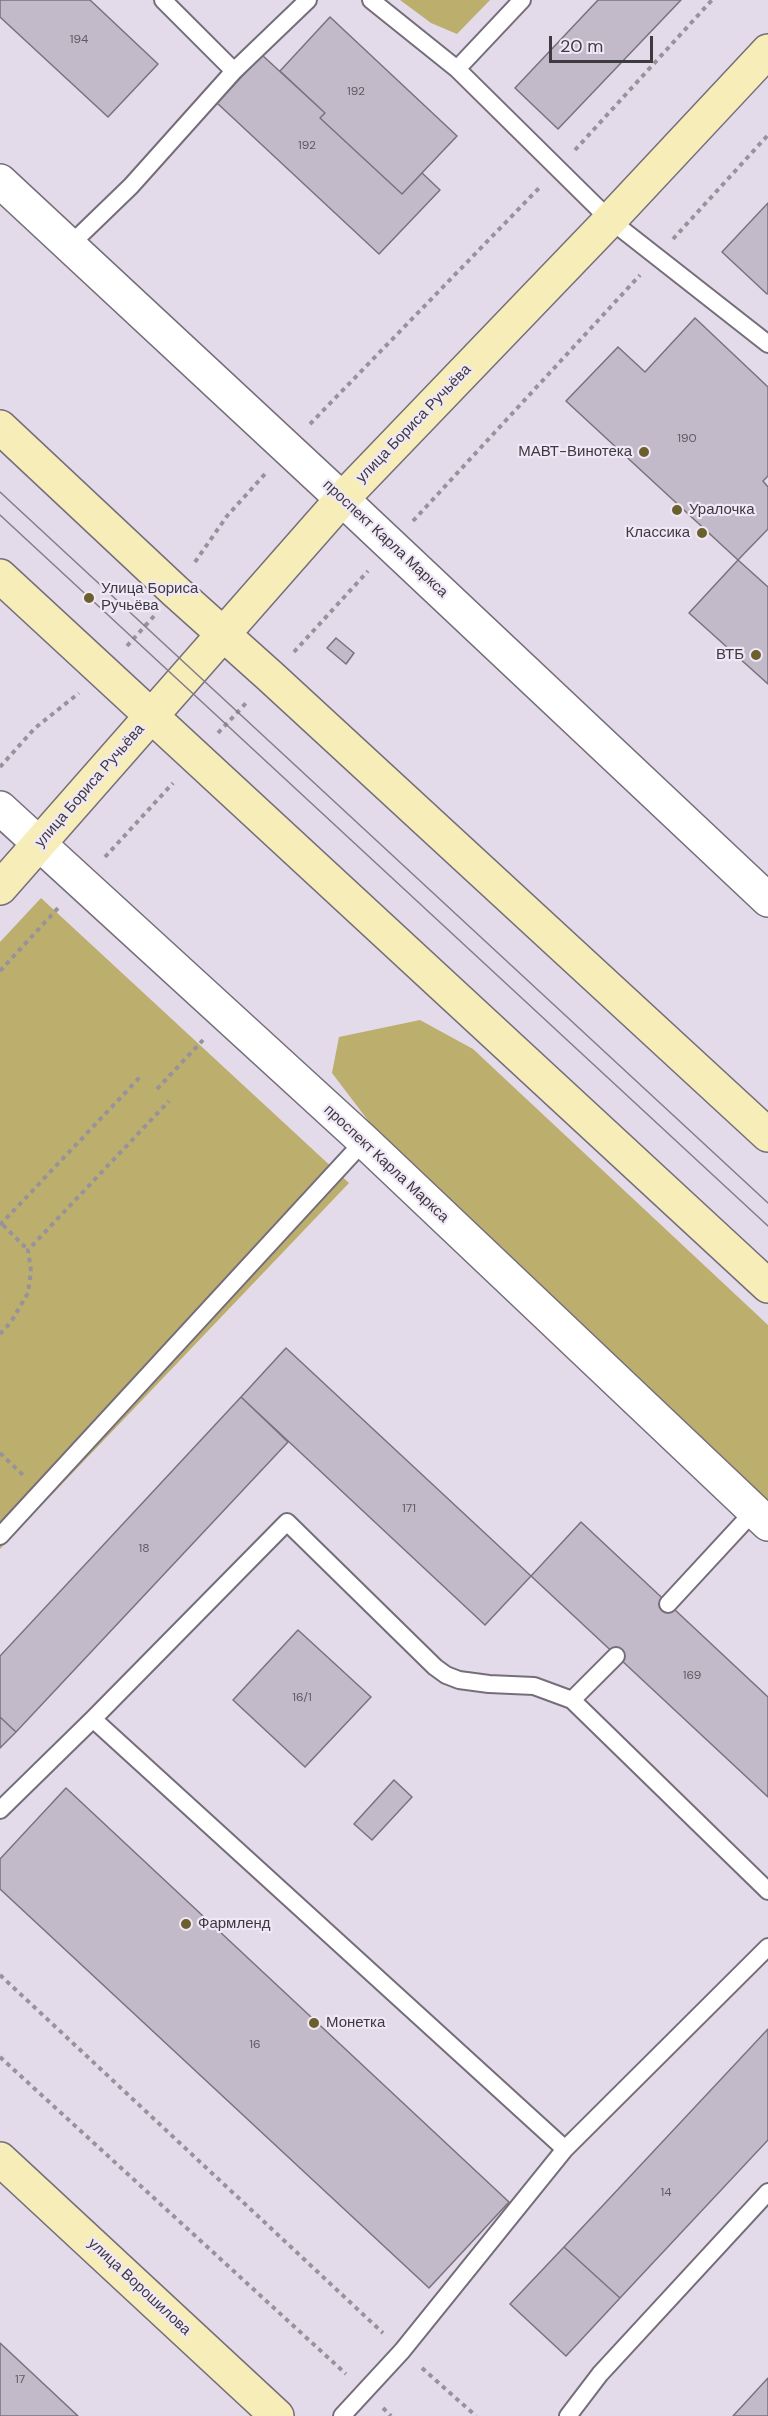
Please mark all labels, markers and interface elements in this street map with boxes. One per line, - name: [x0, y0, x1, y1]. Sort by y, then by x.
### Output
- scale bar: [552, 24, 656, 62]
- house number: 194: [70, 33, 88, 47]
- text: 20 m: [560, 34, 603, 58]
- house number: 192: [347, 85, 365, 99]
- house number: 192: [298, 139, 316, 153]
- street label: улица Бориса Ручьёва: [353, 361, 475, 487]
- house number: 190: [677, 432, 697, 446]
- place label: МАВТ-Винотека: [518, 443, 632, 461]
- marker: МАВТ-Винотека: [637, 445, 651, 459]
- street label: проспект Карла Маркса: [319, 476, 451, 602]
- place label: Уралочка: [689, 501, 755, 519]
- marker: Уралочка: [670, 503, 684, 517]
- place label: Классика: [626, 524, 690, 542]
- marker: Классика: [695, 526, 709, 540]
- place label: Улица Бориса Ручьёва: [101, 580, 198, 615]
- marker: Улица Бориса Ручьёва: [82, 591, 96, 605]
- place label: ВТБ: [716, 646, 744, 664]
- marker: ВТБ: [749, 648, 763, 662]
- street label: улица Бориса Ручьёва: [32, 721, 148, 851]
- street label: проспект Карла Маркса: [320, 1101, 452, 1227]
- house number: 171: [402, 1502, 416, 1516]
- house number: 18: [138, 1542, 150, 1556]
- house number: 169: [683, 1669, 701, 1683]
- house number: 16/1: [292, 1691, 312, 1705]
- place label: Фармленд: [198, 1915, 271, 1933]
- marker: Фармленд: [179, 1917, 193, 1931]
- place label: Монетка: [326, 2014, 385, 2032]
- marker: Монетка: [307, 2016, 321, 2030]
- house number: 16: [249, 2038, 261, 2052]
- house number: 14: [660, 2186, 672, 2200]
- street label: улица Ворошилова: [84, 2235, 194, 2339]
- house number: 17: [15, 2373, 25, 2387]

